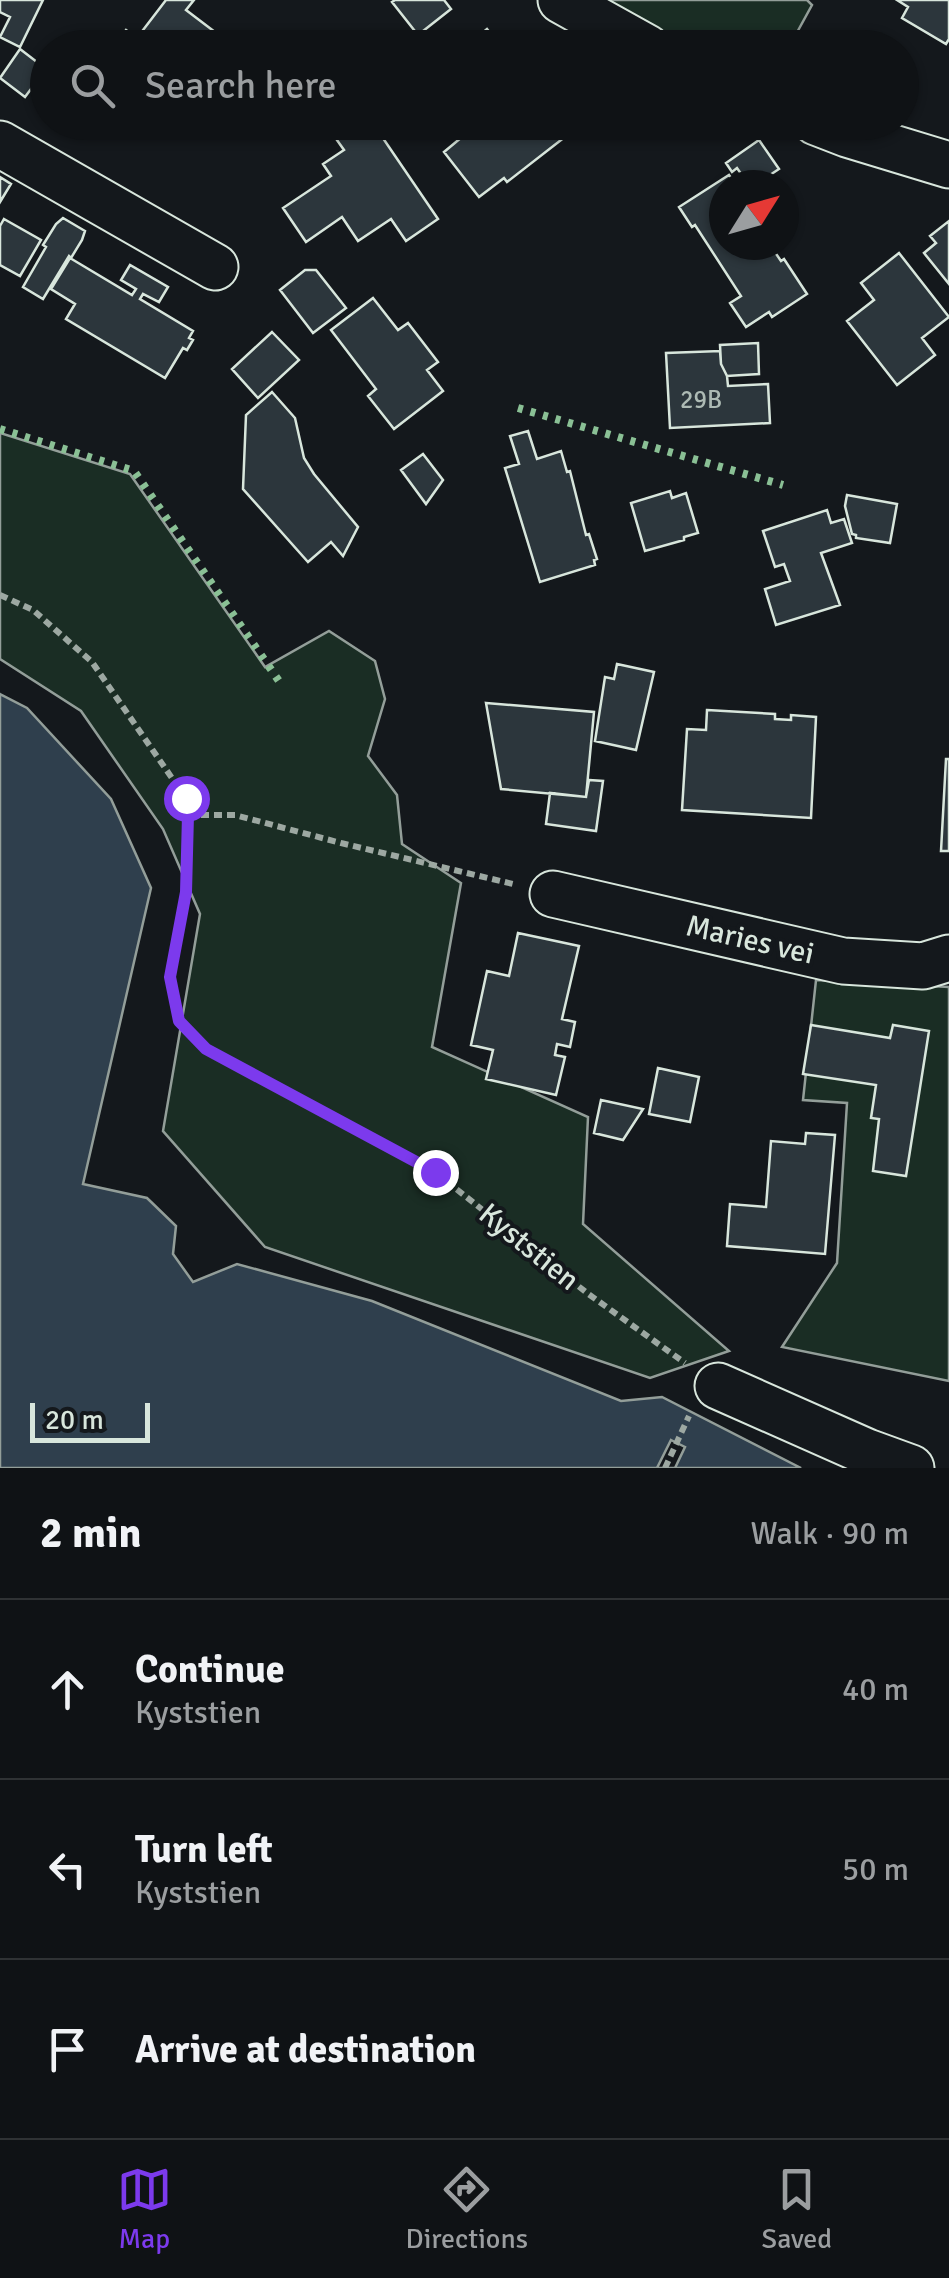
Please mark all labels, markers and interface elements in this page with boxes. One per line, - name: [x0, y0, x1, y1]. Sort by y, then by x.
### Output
- search box: [30, 30, 919, 140]
- icon: search: [65, 58, 120, 113]
- text: Search here: [145, 62, 337, 109]
- north arrow: [709, 170, 799, 260]
- house number: 29B: [680, 384, 722, 415]
- route start: [164, 776, 210, 822]
- street label: Maries vei: [682, 907, 818, 973]
- route end: [413, 1150, 459, 1196]
- street label: Kyststien: [471, 1195, 587, 1299]
- scale bar: [30, 1398, 150, 1442]
- text: 20 m: [45, 1403, 104, 1437]
- text: 2 min: [40, 1508, 141, 1559]
- text: Walk · 90 m: [750, 1514, 909, 1553]
- text: Continue: [135, 1646, 285, 1693]
- icon: ahead: [40, 1662, 95, 1717]
- text: 40 m: [842, 1670, 909, 1709]
- text: Kyststien: [135, 1693, 261, 1732]
- text: Turn left: [135, 1826, 273, 1873]
- icon: left: [40, 1842, 95, 1897]
- text: 50 m: [842, 1850, 909, 1889]
- text: Kyststien: [135, 1873, 261, 1912]
- icon: arrive: [40, 2022, 95, 2077]
- text: Arrive at destination: [135, 2026, 476, 2073]
- tab: Map: [117, 2162, 172, 2256]
- tab: Directions: [406, 2162, 528, 2256]
- tab: Saved: [762, 2162, 832, 2256]

